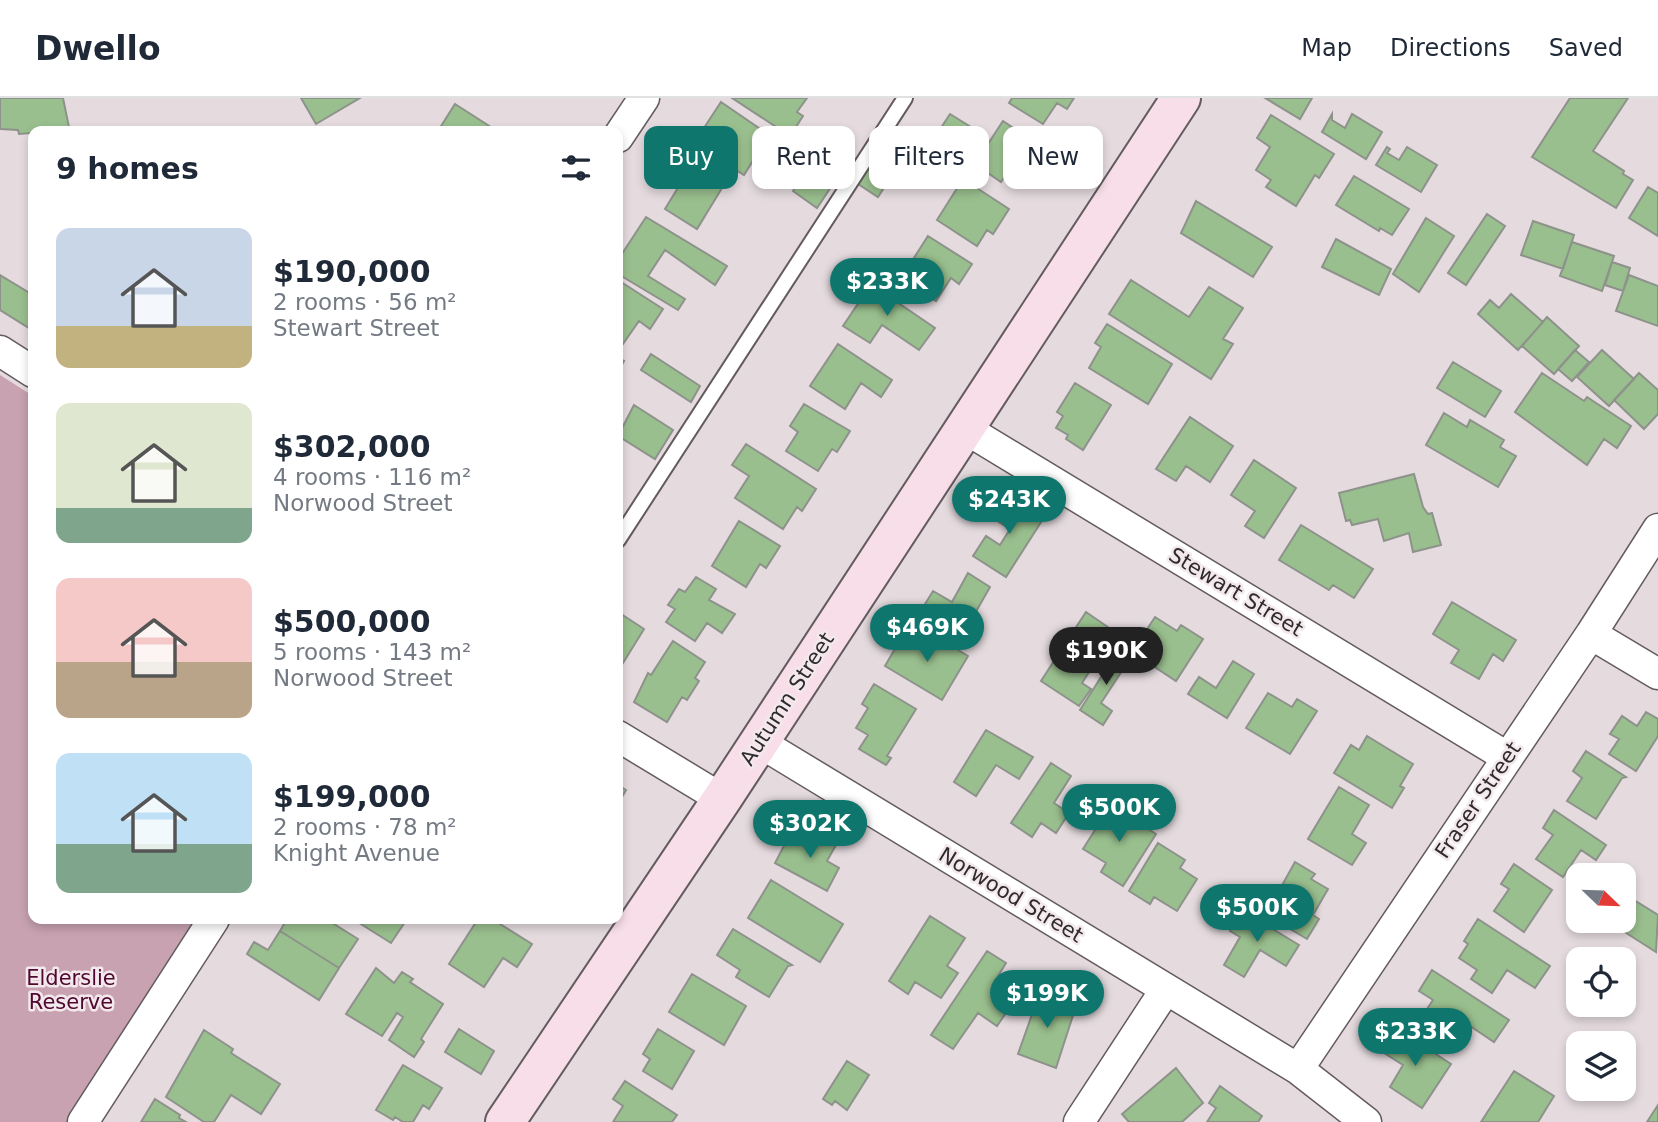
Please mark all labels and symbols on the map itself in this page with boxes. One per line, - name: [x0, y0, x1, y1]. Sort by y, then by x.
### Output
- pin: $233K: [838, 258, 936, 318]
- pin: $243K: [960, 476, 1058, 536]
- street label: Stewart Street: [1165, 543, 1307, 641]
- pin: $469K: [878, 604, 976, 664]
- street label: Autumn Street: [735, 628, 839, 770]
- pin: $190K: [1057, 628, 1155, 687]
- street label: Fraser Street: [1430, 737, 1526, 863]
- pin: $500K: [1070, 784, 1168, 844]
- pin: $302K: [761, 800, 859, 860]
- street label: Norwood Street: [935, 843, 1087, 947]
- north arrow: [1566, 863, 1636, 933]
- pin: $500K: [1208, 884, 1306, 944]
- park label: Elderslie Reserve: [26, 966, 116, 1014]
- pin: $199K: [998, 970, 1096, 1030]
- pin: $233K: [1366, 1009, 1464, 1068]

